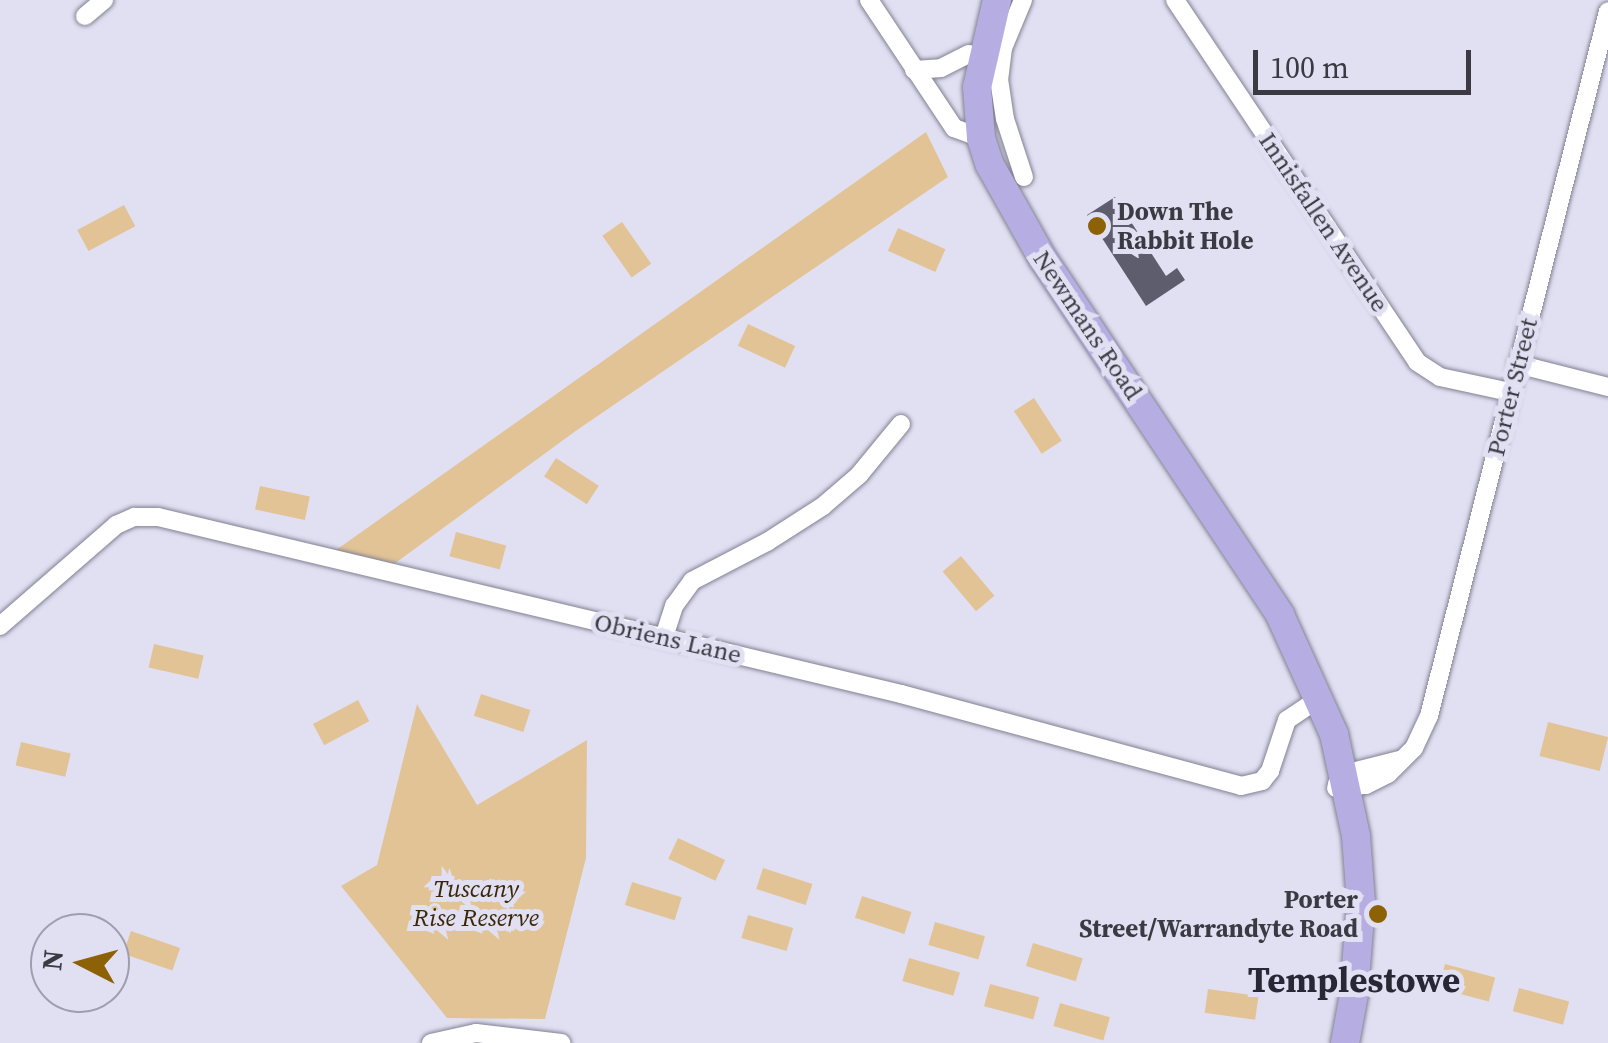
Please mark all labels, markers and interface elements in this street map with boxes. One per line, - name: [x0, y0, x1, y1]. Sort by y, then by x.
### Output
- scale bar: [1258, 30, 1476, 92]
- text: 100 m: [1270, 47, 1349, 88]
- street label: Innisfallen Avenue: [1253, 127, 1395, 317]
- place label: Down The Rabbit Hole: [1117, 197, 1253, 256]
- marker: Down The Rabbit Hole: [1086, 215, 1108, 237]
- street label: Newmans Road: [1027, 245, 1149, 405]
- street label: Porter Street: [1480, 315, 1544, 459]
- street label: Obriens Lane: [591, 607, 745, 669]
- park label: Tuscany Rise Reserve: [413, 874, 539, 933]
- place label: Porter Street/Warrandyte Road: [1079, 885, 1358, 944]
- marker: Porter Street/Warrandyte Road: [1367, 903, 1389, 925]
- north arrow: [30, 913, 130, 1013]
- text: N: [32, 948, 72, 972]
- district label: Templestowe: [1248, 959, 1460, 1001]

